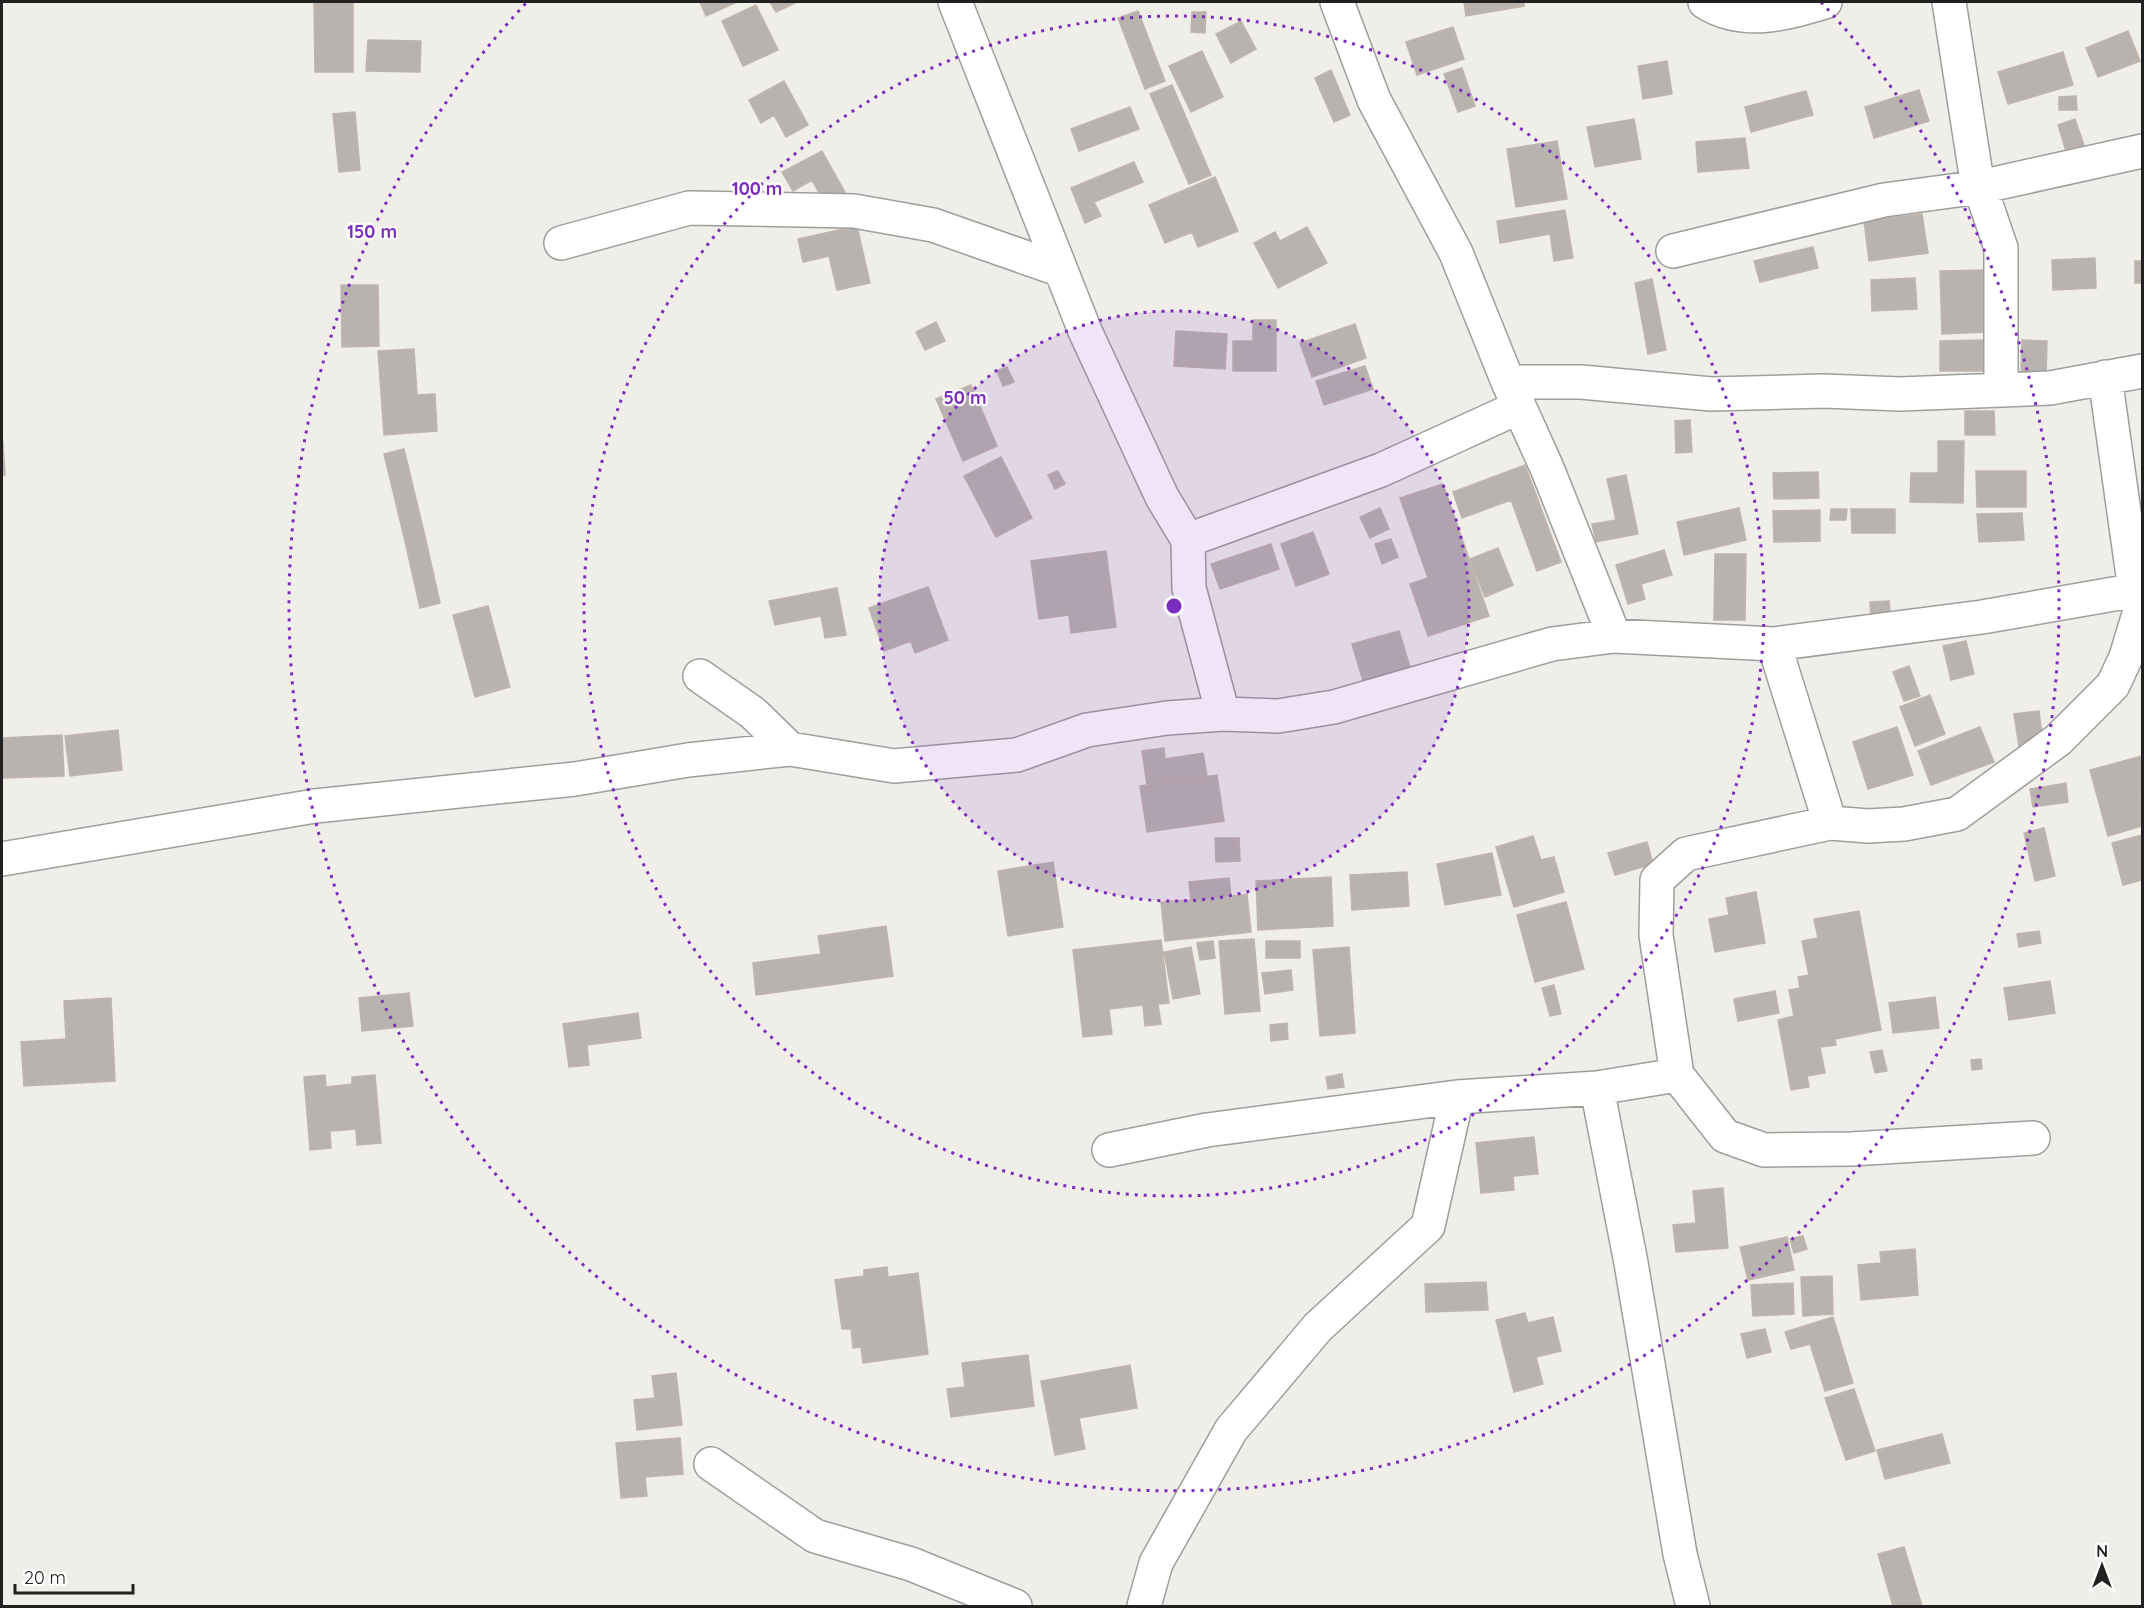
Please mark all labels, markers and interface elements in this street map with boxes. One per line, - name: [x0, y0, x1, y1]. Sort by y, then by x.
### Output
- text: 100 m: [732, 177, 782, 200]
- text: 150 m: [347, 220, 397, 243]
- text: 50 m: [943, 386, 987, 409]
- centre of rings: [1164, 596, 1184, 616]
- north arrow: [2072, 1536, 2132, 1596]
- text: N: [2096, 1541, 2108, 1561]
- scale bar: [15, 1557, 134, 1595]
- text: 20 m: [24, 1566, 66, 1589]

